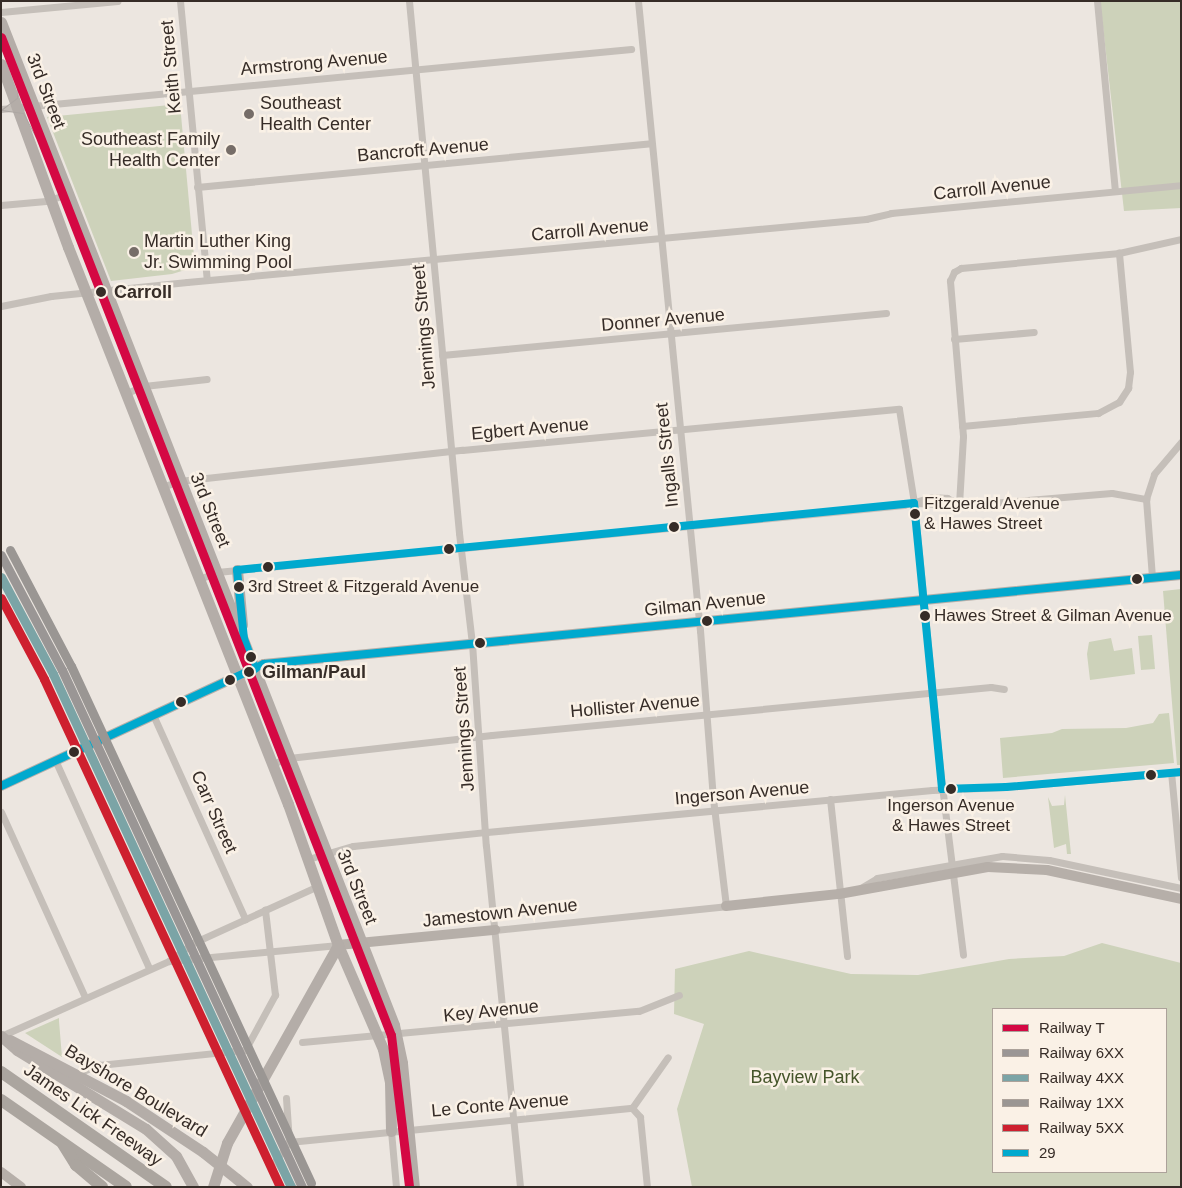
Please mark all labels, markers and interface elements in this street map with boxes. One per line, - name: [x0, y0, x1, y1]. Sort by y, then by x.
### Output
- street label: Keith Street: [156, 19, 186, 115]
- street label: Armstrong Avenue: [239, 46, 389, 80]
- street label: 3rd Street: [22, 50, 70, 132]
- place label: Southeast Health Center: [260, 93, 371, 136]
- marker: Southeast Health Center: [242, 107, 256, 121]
- place label: Southeast Family Health Center: [81, 129, 220, 172]
- street label: Bancroft Avenue: [356, 133, 490, 167]
- marker: Southeast Family Health Center: [224, 143, 238, 157]
- street label: Carroll Avenue: [932, 171, 1052, 205]
- street label: Carroll Avenue: [530, 214, 650, 246]
- place label: Martin Luther King Jr. Swimming Pool: [144, 231, 292, 274]
- marker: Martin Luther King Jr. Swimming Pool: [128, 246, 140, 258]
- street label: Jennings Street: [408, 264, 440, 390]
- place label: Carroll: [114, 281, 172, 303]
- marker: Carroll: [92, 283, 110, 301]
- street label: Donner Avenue: [600, 304, 726, 336]
- street label: Ingalls Street: [651, 402, 683, 508]
- street label: Egbert Avenue: [470, 413, 590, 445]
- street label: 3rd Street: [185, 469, 235, 551]
- place label: Fitzgerald Avenue & Hawes Street: [924, 494, 1061, 534]
- marker: Fitzgerald Avenue & Hawes Street: [910, 509, 920, 519]
- unlabelled marker: [669, 522, 679, 532]
- unlabelled marker: [444, 544, 454, 554]
- unlabelled marker: [263, 562, 273, 572]
- unlabelled marker: [1132, 574, 1142, 584]
- place label: 3rd Street & Fitzgerald Avenue: [248, 577, 480, 597]
- marker: 3rd Street & Fitzgerald Avenue: [234, 582, 244, 592]
- street label: Gilman Avenue: [643, 587, 767, 621]
- place label: Hawes Street & Gilman Avenue: [934, 606, 1173, 626]
- marker: Hawes Street & Gilman Avenue: [920, 611, 930, 621]
- unlabelled marker: [702, 616, 712, 626]
- unlabelled marker: [475, 638, 485, 648]
- unlabelled marker: [246, 652, 256, 662]
- place label: Gilman/Paul: [262, 661, 366, 683]
- marker: Gilman/Paul: [240, 663, 258, 681]
- street label: Jennings Street: [449, 666, 479, 792]
- unlabelled marker: [225, 675, 235, 685]
- street label: Hollister Avenue: [569, 690, 701, 722]
- unlabelled marker: [176, 697, 186, 707]
- unlabelled marker: [69, 747, 79, 757]
- street label: Carr Street: [186, 767, 242, 857]
- unlabelled marker: [1146, 770, 1156, 780]
- street label: Ingerson Avenue: [673, 776, 811, 810]
- marker: Ingerson Avenue & Hawes Street: [946, 784, 956, 794]
- place label: Ingerson Avenue & Hawes Street: [887, 796, 1015, 836]
- street label: 3rd Street: [332, 846, 382, 928]
- street label: Jamestown Avenue: [421, 894, 579, 932]
- street label: Key Avenue: [442, 995, 540, 1027]
- legend: [992, 1008, 1167, 1173]
- text: Railway T: [1039, 1019, 1105, 1036]
- street label: Bayshore Boulevard: [61, 1040, 211, 1142]
- text: Railway 6XX: [1039, 1044, 1124, 1061]
- street label: James Lick Freeway: [20, 1059, 166, 1171]
- park label: Bayview Park: [750, 1066, 860, 1088]
- text: Railway 4XX: [1039, 1069, 1124, 1086]
- street label: Le Conte Avenue: [430, 1088, 570, 1122]
- text: Railway 1XX: [1039, 1094, 1124, 1111]
- text: Railway 5XX: [1039, 1119, 1124, 1136]
- text: 29: [1039, 1144, 1056, 1161]

